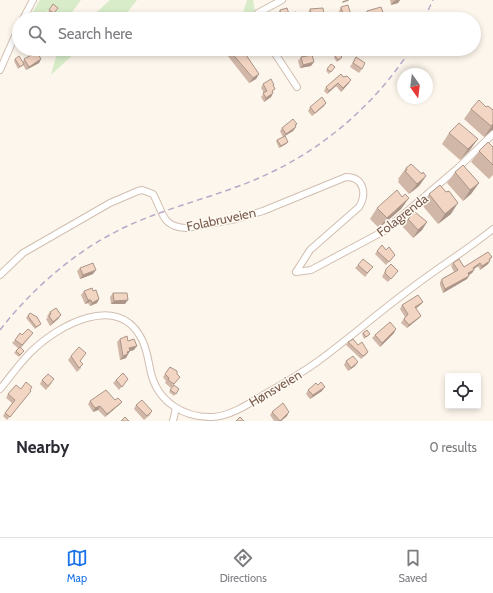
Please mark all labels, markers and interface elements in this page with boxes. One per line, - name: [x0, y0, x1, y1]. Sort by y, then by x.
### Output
- search box: [12, 12, 481, 56]
- icon: search: [26, 23, 48, 45]
- text: Search here: [58, 25, 133, 43]
- north arrow: [397, 68, 433, 104]
- street label: Folagrenda: [373, 190, 431, 240]
- street label: Folabruveien: [185, 204, 257, 234]
- street label: Hønsveien: [246, 366, 304, 410]
- map controls: [445, 373, 481, 409]
- button: locate: [445, 373, 481, 409]
- text: Nearby: [16, 437, 69, 457]
- text: 0 results: [429, 439, 477, 455]
- tab: Map: [66, 547, 88, 585]
- tab: Directions: [220, 547, 267, 585]
- tab: Saved: [399, 547, 427, 585]

